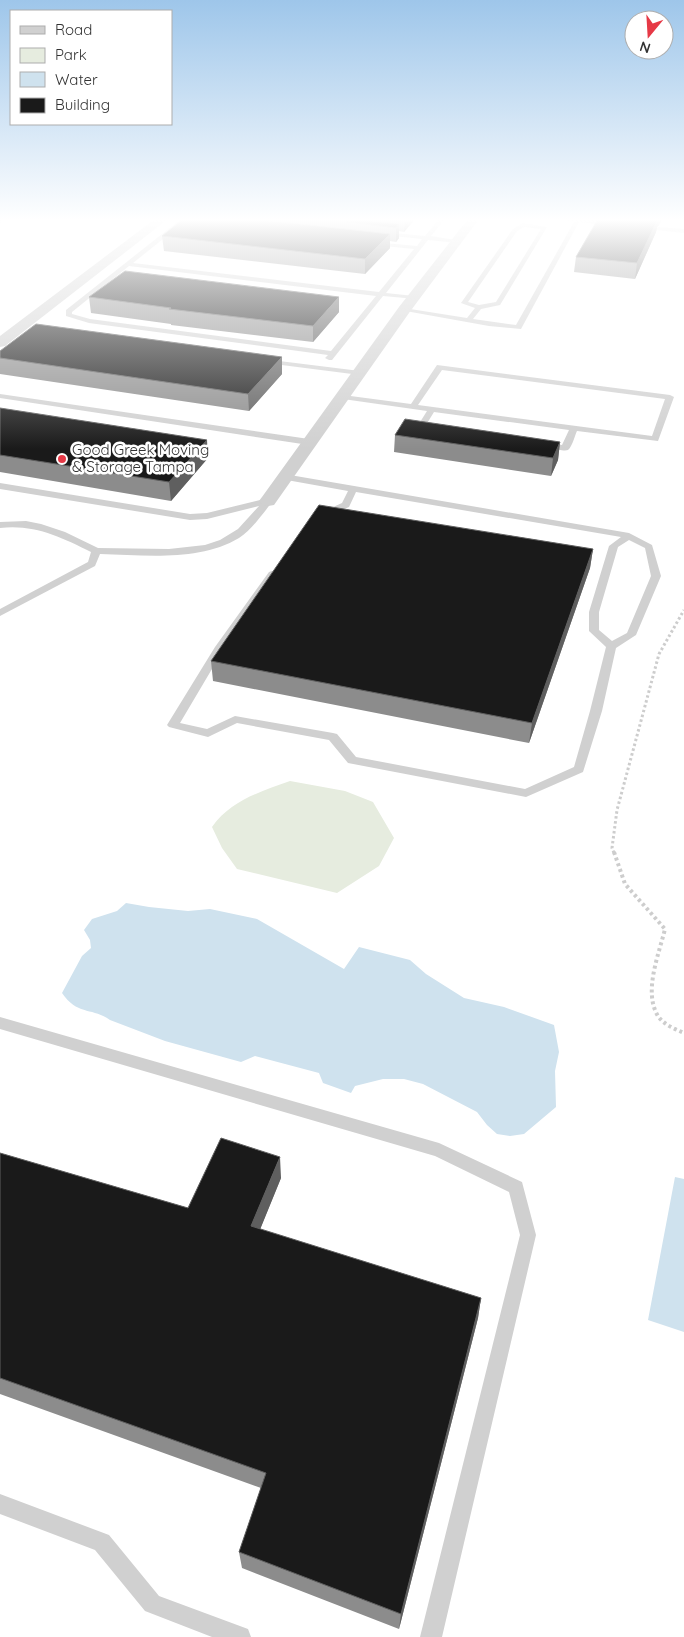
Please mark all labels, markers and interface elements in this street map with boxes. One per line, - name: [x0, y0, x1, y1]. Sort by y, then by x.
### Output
- legend: [10, 10, 172, 125]
- north arrow: [624, 10, 674, 60]
- text: Road: [55, 20, 92, 39]
- text: N: [637, 37, 653, 58]
- text: Park: [55, 45, 87, 64]
- text: Water: [55, 70, 98, 89]
- text: Building: [55, 95, 110, 114]
- place label: Good Greek Moving & Storage Tampa: [72, 440, 209, 476]
- marker: Good Greek Moving & Storage Tampa: [56, 453, 68, 465]

